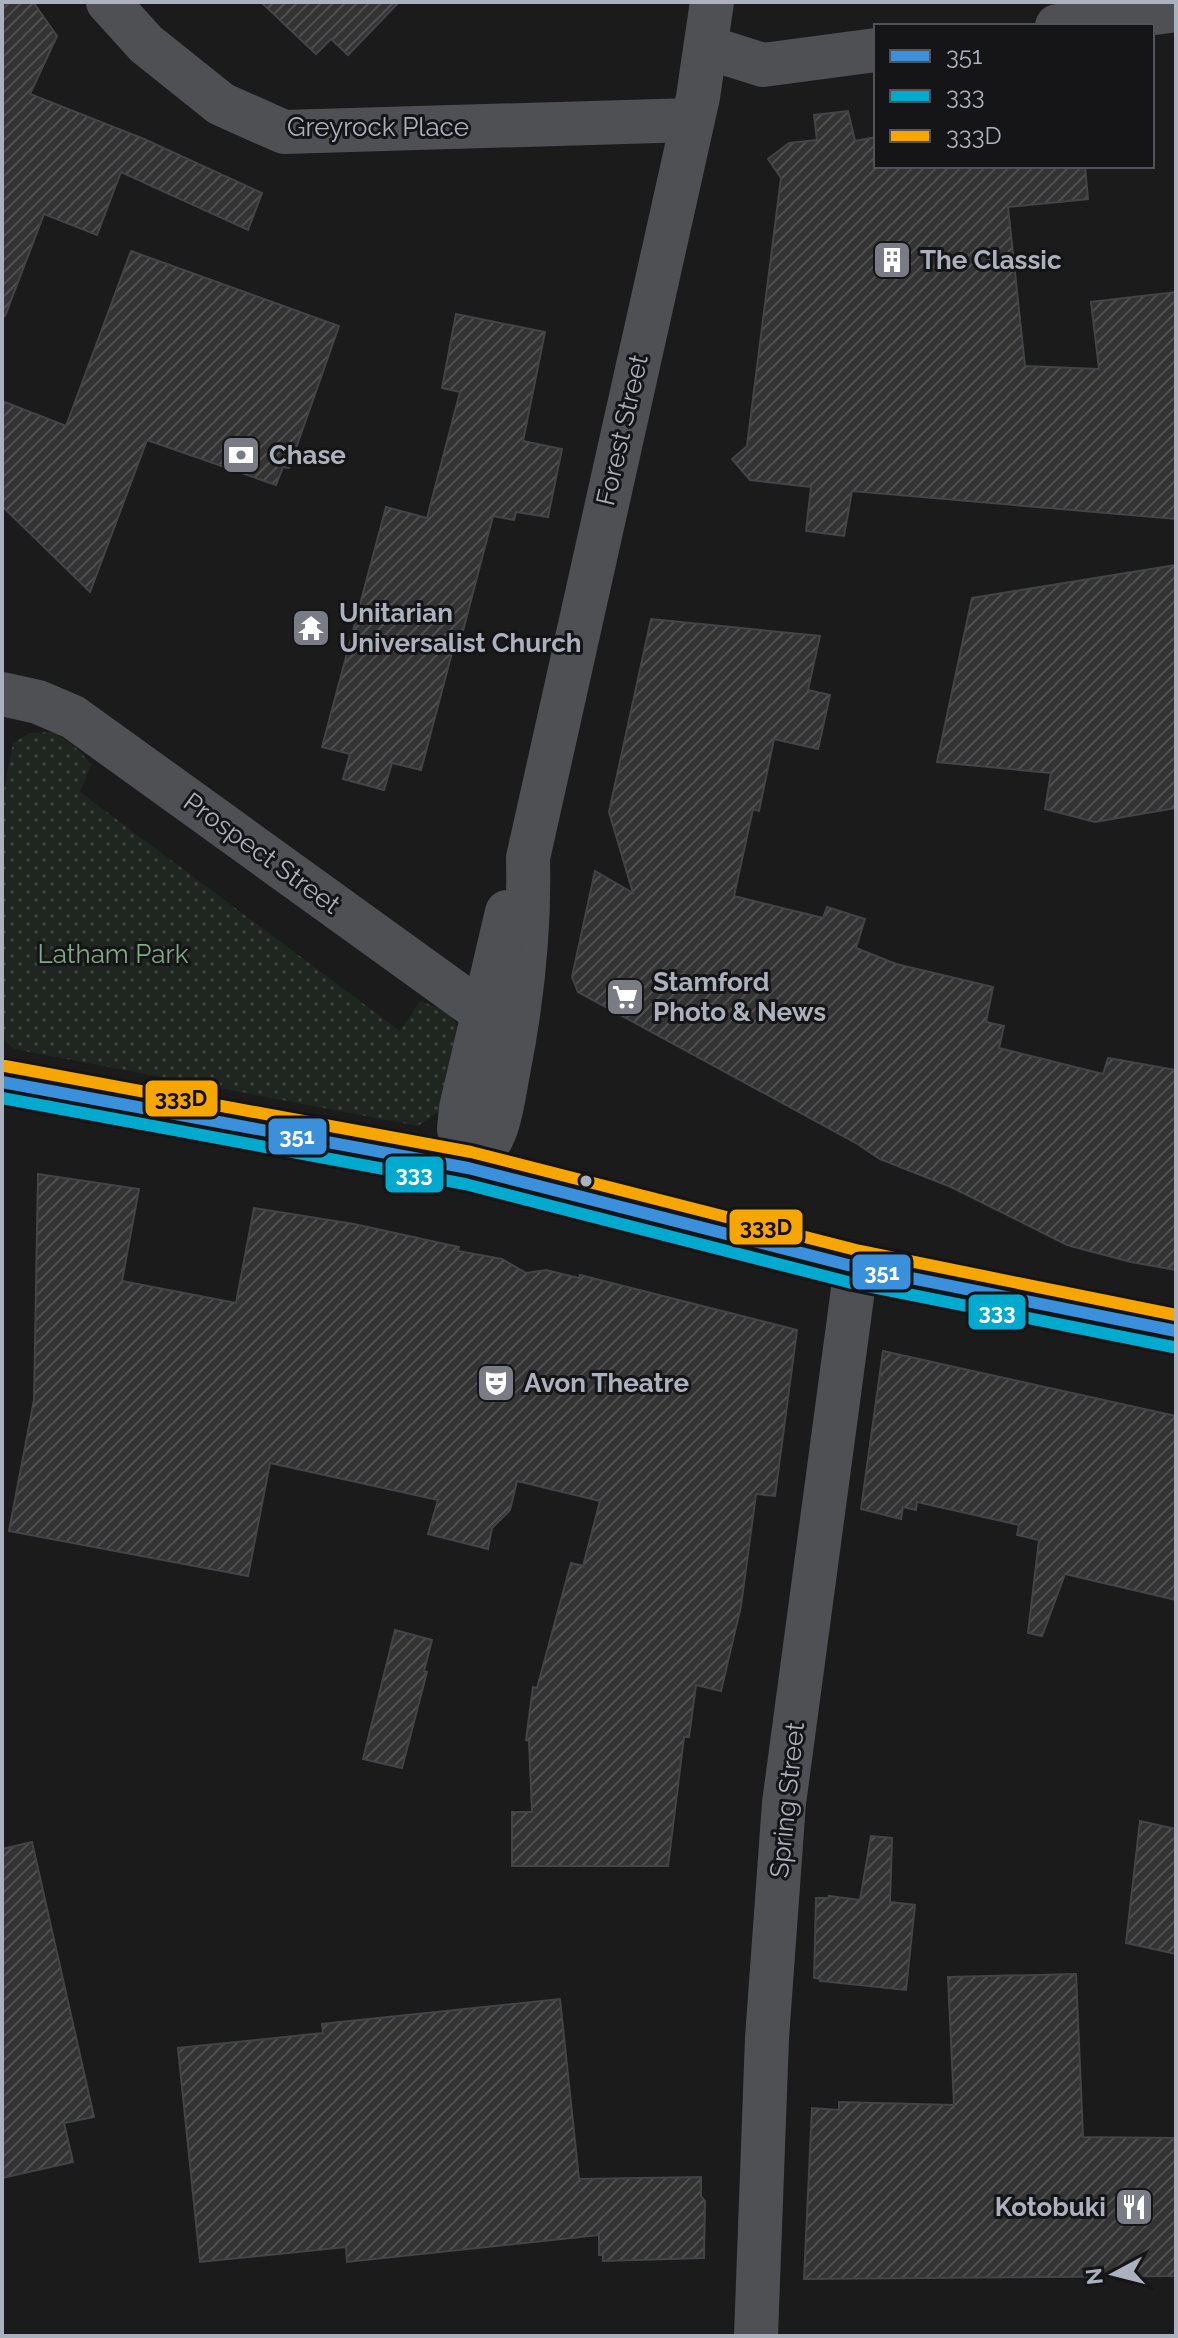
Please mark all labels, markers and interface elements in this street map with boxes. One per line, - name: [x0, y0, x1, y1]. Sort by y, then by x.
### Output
- legend: [874, 24, 1154, 168]
- text: 351: [946, 41, 982, 70]
- text: 333: [946, 81, 984, 110]
- street label: Greyrock Place: [287, 112, 469, 142]
- text: 333D: [946, 121, 1002, 150]
- building icon: The Classic: [871, 239, 913, 281]
- place label: The Classic: [920, 245, 1062, 275]
- street label: Forest Street: [590, 351, 654, 508]
- bank icon: Chase: [220, 434, 262, 476]
- place label: Chase: [269, 440, 346, 470]
- place label: Unitarian Universalist Church: [339, 598, 582, 658]
- temple icon: Unitarian Universalist Church: [290, 607, 332, 649]
- street label: Prospect Street: [178, 786, 346, 920]
- park label: Latham Park: [38, 939, 189, 969]
- place label: Stamford Photo & News: [653, 967, 826, 1027]
- supermarket icon: Stamford Photo & News: [604, 976, 646, 1018]
- line badge: 333D: [144, 1079, 219, 1118]
- text: 333D: [155, 1085, 207, 1111]
- line badge: 351: [267, 1117, 328, 1156]
- text: 351: [279, 1123, 315, 1149]
- line badge: 333: [384, 1155, 445, 1194]
- text: 333: [396, 1161, 432, 1187]
- unlabelled marker: [578, 1173, 594, 1189]
- line badge: 333D: [728, 1208, 804, 1246]
- text: 333D: [740, 1214, 792, 1240]
- line badge: 351: [851, 1253, 912, 1291]
- text: 351: [864, 1259, 900, 1285]
- line badge: 333: [967, 1293, 1027, 1331]
- text: 333: [979, 1299, 1015, 1325]
- theatre icon: Avon Theatre: [475, 1362, 517, 1404]
- place label: Avon Theatre: [524, 1368, 689, 1398]
- street label: Spring Street: [764, 1720, 810, 1879]
- restaurant icon: Kotobuki: [1113, 2186, 1155, 2228]
- place label: Kotobuki: [995, 2192, 1106, 2222]
- north arrow: [1074, 2234, 1154, 2314]
- text: N: [1080, 2267, 1108, 2286]

